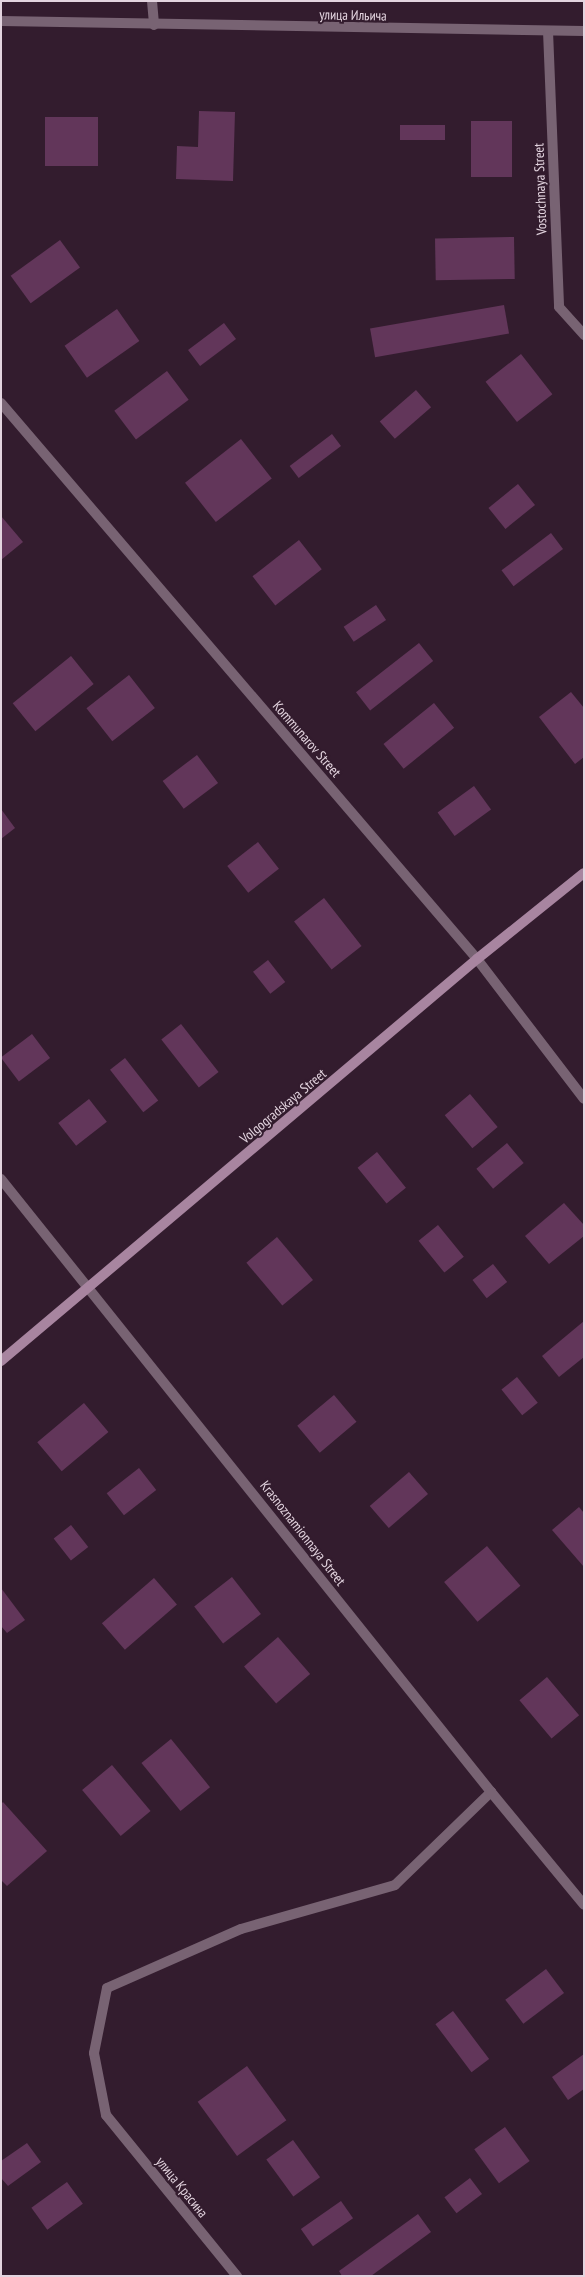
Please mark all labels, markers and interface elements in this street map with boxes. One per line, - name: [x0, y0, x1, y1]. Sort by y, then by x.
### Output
- street label: улица Ильича: [319, 6, 387, 24]
- street label: Vostochnaya Street: [530, 143, 550, 235]
- street label: Kommunarov Street: [269, 697, 345, 781]
- street label: Volgogradskaya Street: [236, 1065, 330, 1147]
- street label: Krasnoznamionnaya Street: [257, 1477, 349, 1589]
- street label: улица Красина: [152, 2153, 212, 2221]

